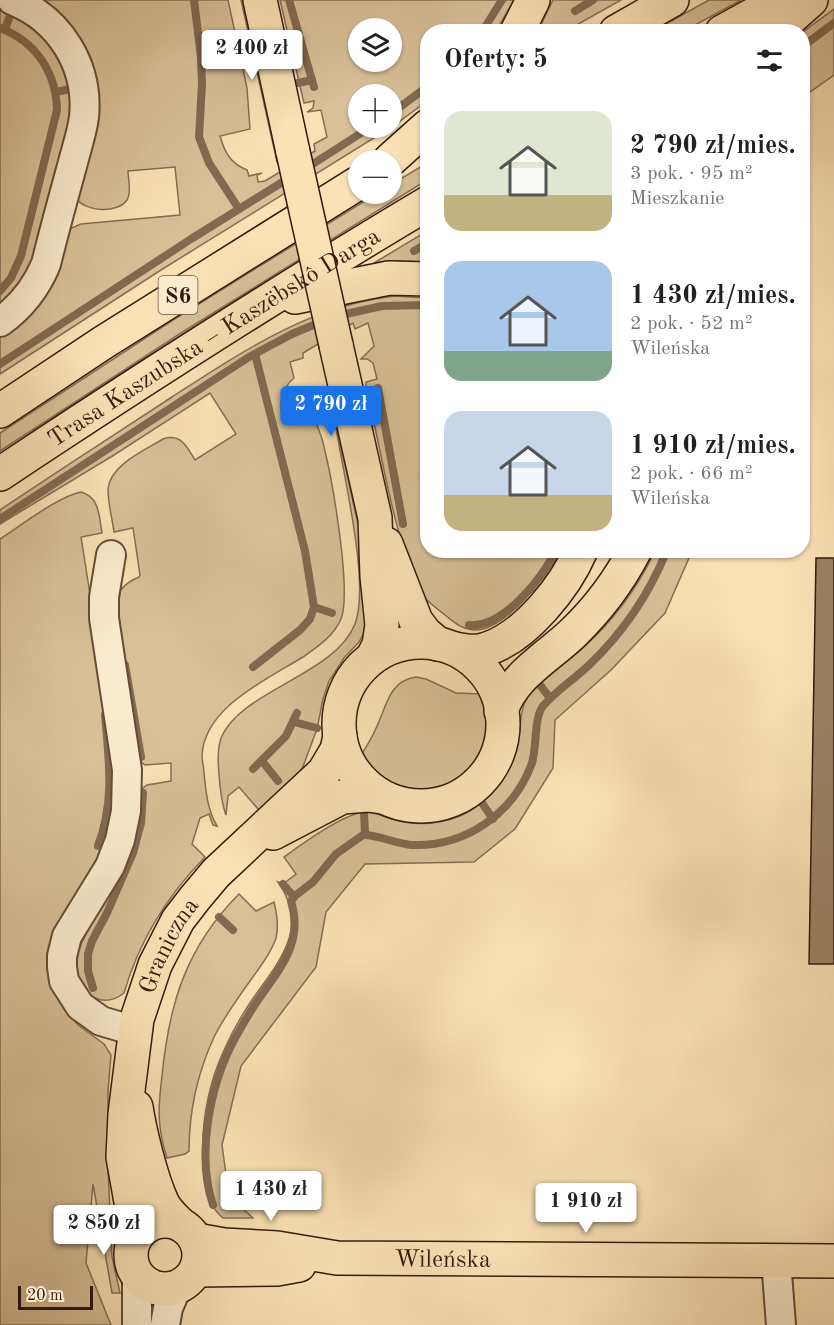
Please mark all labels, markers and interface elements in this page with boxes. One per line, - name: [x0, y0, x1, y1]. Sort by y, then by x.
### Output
- map controls: [348, 18, 402, 204]
- button: layers: [348, 18, 402, 72]
- pin: 2 400 zł: [190, 30, 314, 81]
- text: 2 400 zł: [216, 39, 288, 59]
- icon: filters: [753, 44, 786, 77]
- text: Oferty: 5: [444, 47, 548, 73]
- button: +: [348, 84, 402, 138]
- text: 2 790 zł/mies.: [630, 133, 796, 159]
- icon: home: [492, 135, 564, 207]
- button: −: [348, 150, 402, 204]
- text: 3 pok. · 95 m²: [630, 164, 753, 184]
- text: Mieszkanie: [630, 189, 725, 209]
- street label: Trasa Kaszubska – Kaszëbskô Darga: [44, 225, 385, 453]
- road number: S6: [158, 276, 198, 314]
- text: 1 430 zł/mies.: [630, 283, 796, 309]
- icon: home: [492, 285, 564, 357]
- text: 2 pok. · 52 m²: [630, 314, 753, 334]
- text: Wileńska: [630, 339, 710, 359]
- pin: 2 790 zł: [269, 386, 393, 437]
- text: 2 790 zł: [295, 395, 367, 415]
- text: 1 910 zł/mies.: [630, 433, 796, 459]
- icon: home: [492, 435, 564, 507]
- text: 2 pok. · 66 m²: [630, 464, 753, 484]
- text: Wileńska: [630, 489, 710, 509]
- street label: Graniczna: [136, 894, 204, 997]
- pin: 1 430 zł: [209, 1171, 333, 1222]
- text: 1 430 zł: [235, 1180, 307, 1200]
- pin: 1 910 zł: [524, 1183, 648, 1234]
- text: 1 910 zł: [550, 1192, 622, 1212]
- pin: 2 850 zł: [42, 1205, 166, 1256]
- text: 2 850 zł: [68, 1214, 140, 1234]
- street label: Wileńska: [394, 1248, 491, 1273]
- scale bar: [18, 1283, 93, 1310]
- text: 20 m: [27, 1288, 63, 1304]

